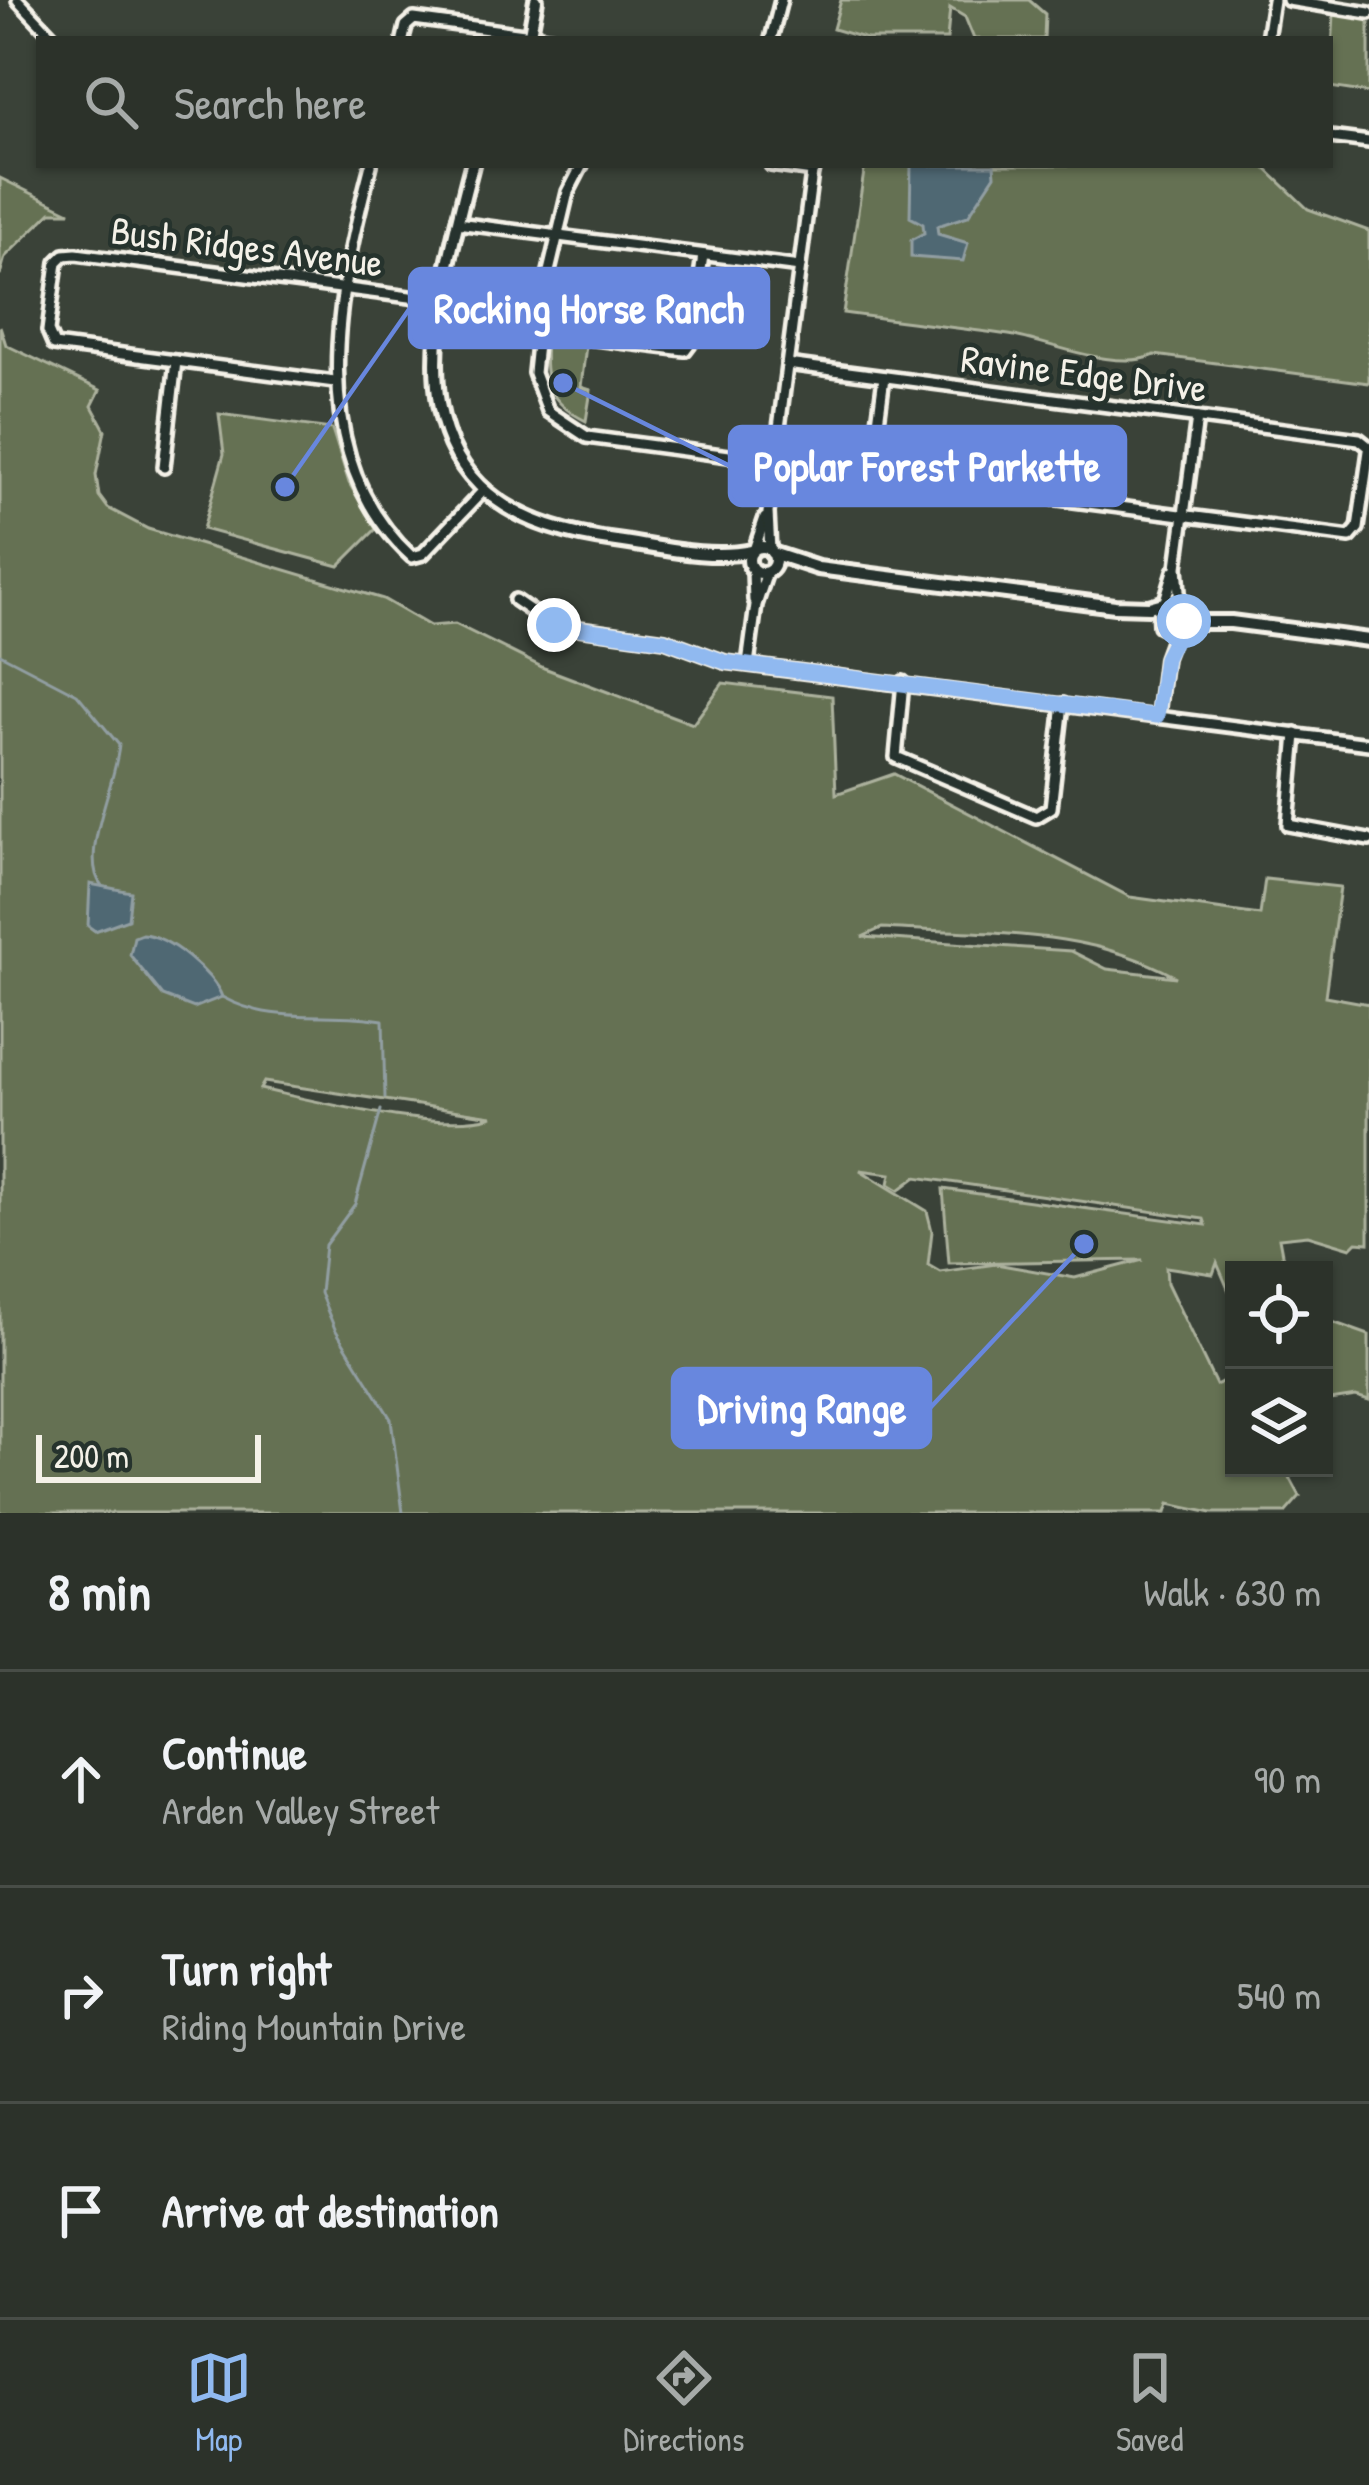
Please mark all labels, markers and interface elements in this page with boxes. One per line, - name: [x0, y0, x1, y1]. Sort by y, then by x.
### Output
- search box: [36, 36, 1333, 168]
- icon: search: [78, 69, 144, 135]
- text: Search here: [174, 72, 366, 133]
- street label: Bush Ridges Avenue: [108, 203, 386, 288]
- callout: Rocking Horse Ranch: [410, 269, 768, 347]
- text: Rocking Horse Ranch: [434, 279, 744, 337]
- street label: Ravine Edge Drive: [958, 331, 1210, 414]
- callout: Poplar Forest Parkette: [730, 427, 1125, 505]
- text: Poplar Forest Parkette: [753, 437, 1101, 495]
- route start: [1157, 594, 1211, 648]
- route end: [527, 598, 581, 652]
- map controls: [1225, 1261, 1333, 1477]
- button: locate: [1225, 1261, 1333, 1369]
- callout: Driving Range: [673, 1369, 930, 1447]
- button: layers: [1225, 1369, 1333, 1477]
- text: Driving Range: [698, 1379, 907, 1437]
- scale bar: [36, 1429, 261, 1482]
- text: 200 m: [54, 1434, 129, 1478]
- text: 8 min: [48, 1557, 151, 1626]
- text: Walk · 630 m: [1143, 1565, 1321, 1618]
- text: Continue: [162, 1722, 307, 1783]
- icon: ahead: [48, 1746, 114, 1812]
- text: 90 m: [1254, 1752, 1321, 1805]
- text: Arden Valley Street: [162, 1783, 439, 1836]
- text: Turn right: [162, 1938, 331, 1999]
- icon: right: [48, 1962, 114, 2028]
- text: 540 m: [1237, 1968, 1321, 2021]
- text: Riding Mountain Drive: [162, 1999, 466, 2052]
- icon: arrive: [48, 2178, 114, 2244]
- text: Arrive at destination: [162, 2180, 499, 2241]
- tab: Map: [186, 2345, 252, 2461]
- tab: Directions: [623, 2345, 745, 2461]
- tab: Saved: [1116, 2345, 1183, 2461]

